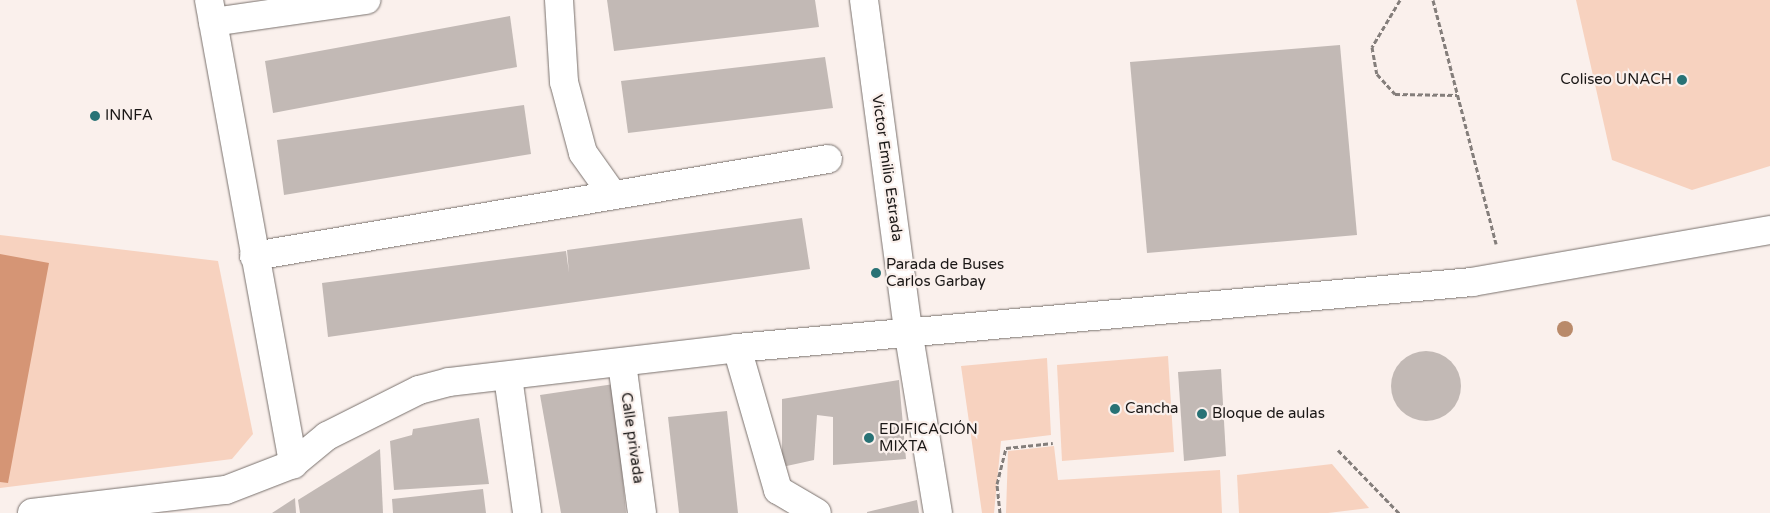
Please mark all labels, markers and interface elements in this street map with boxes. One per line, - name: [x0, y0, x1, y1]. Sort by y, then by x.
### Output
- place label: Coliseo UNACH: [1560, 71, 1672, 89]
- marker: Coliseo UNACH: [1676, 74, 1688, 86]
- street label: Victor Emilio Estrada: [868, 93, 906, 243]
- place label: INNFA: [105, 107, 153, 125]
- marker: INNFA: [89, 110, 101, 122]
- place label: Parada de Buses Carlos Garbay: [886, 255, 1004, 290]
- marker: Parada de Buses Carlos Garbay: [870, 267, 882, 279]
- street label: Calle privada: [617, 391, 647, 485]
- place label: Cancha: [1125, 400, 1179, 418]
- marker: Cancha: [1109, 403, 1121, 415]
- place label: Bloque de aulas: [1212, 405, 1325, 423]
- marker: Bloque de aulas: [1196, 408, 1208, 420]
- place label: EDIFICACIÓN MIXTA: [879, 420, 978, 455]
- marker: EDIFICACIÓN MIXTA: [863, 432, 875, 444]

